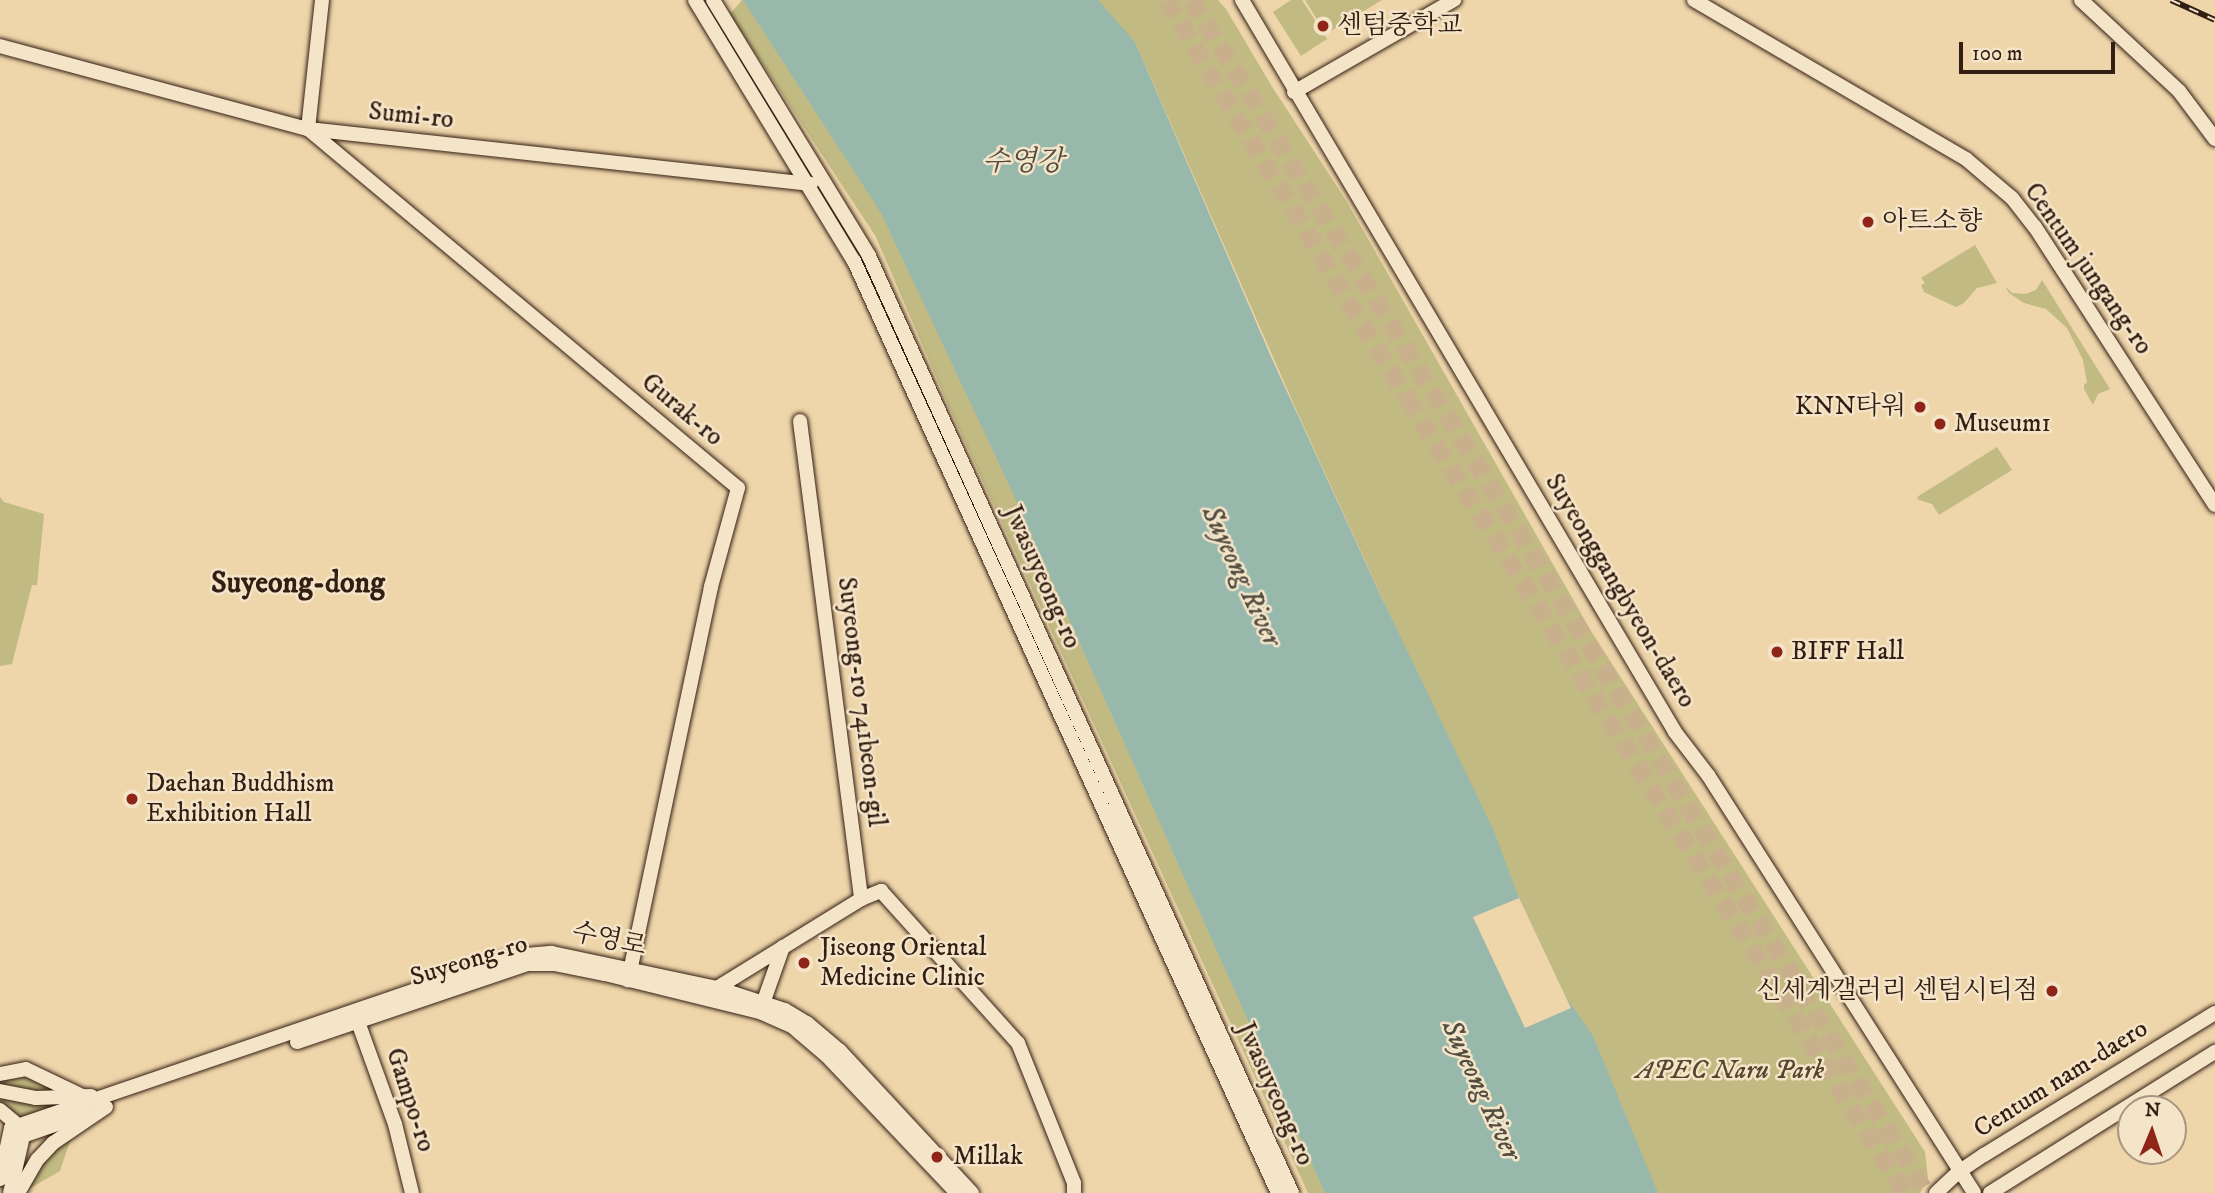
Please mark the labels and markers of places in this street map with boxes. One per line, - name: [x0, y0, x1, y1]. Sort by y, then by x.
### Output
- place label: 센텀중학교: [1337, 10, 1463, 42]
- marker: 센텀중학교: [1315, 18, 1331, 34]
- place label: 아트소향: [1882, 206, 1982, 238]
- marker: 아트소향: [1860, 214, 1876, 230]
- place label: KNN타워: [1795, 391, 1906, 423]
- marker: KNN타워: [1912, 399, 1928, 415]
- place label: Museum1: [1954, 408, 2051, 440]
- marker: Museum1: [1932, 416, 1948, 432]
- place label: BIFF Hall: [1791, 636, 1904, 668]
- marker: BIFF Hall: [1769, 644, 1785, 660]
- place label: Daehan Buddhism Exhibition Hall: [146, 768, 335, 830]
- marker: Daehan Buddhism Exhibition Hall: [124, 791, 140, 807]
- place label: Jiseong Oriental Medicine Clinic: [820, 932, 987, 993]
- marker: Jiseong Oriental Medicine Clinic: [794, 953, 814, 973]
- place label: 신세계갤러리 센텀시티점: [1756, 975, 2038, 1007]
- marker: 신세계갤러리 센텀시티점: [2044, 983, 2060, 999]
- place label: Millak: [953, 1141, 1023, 1173]
- marker: Millak: [927, 1147, 947, 1167]

